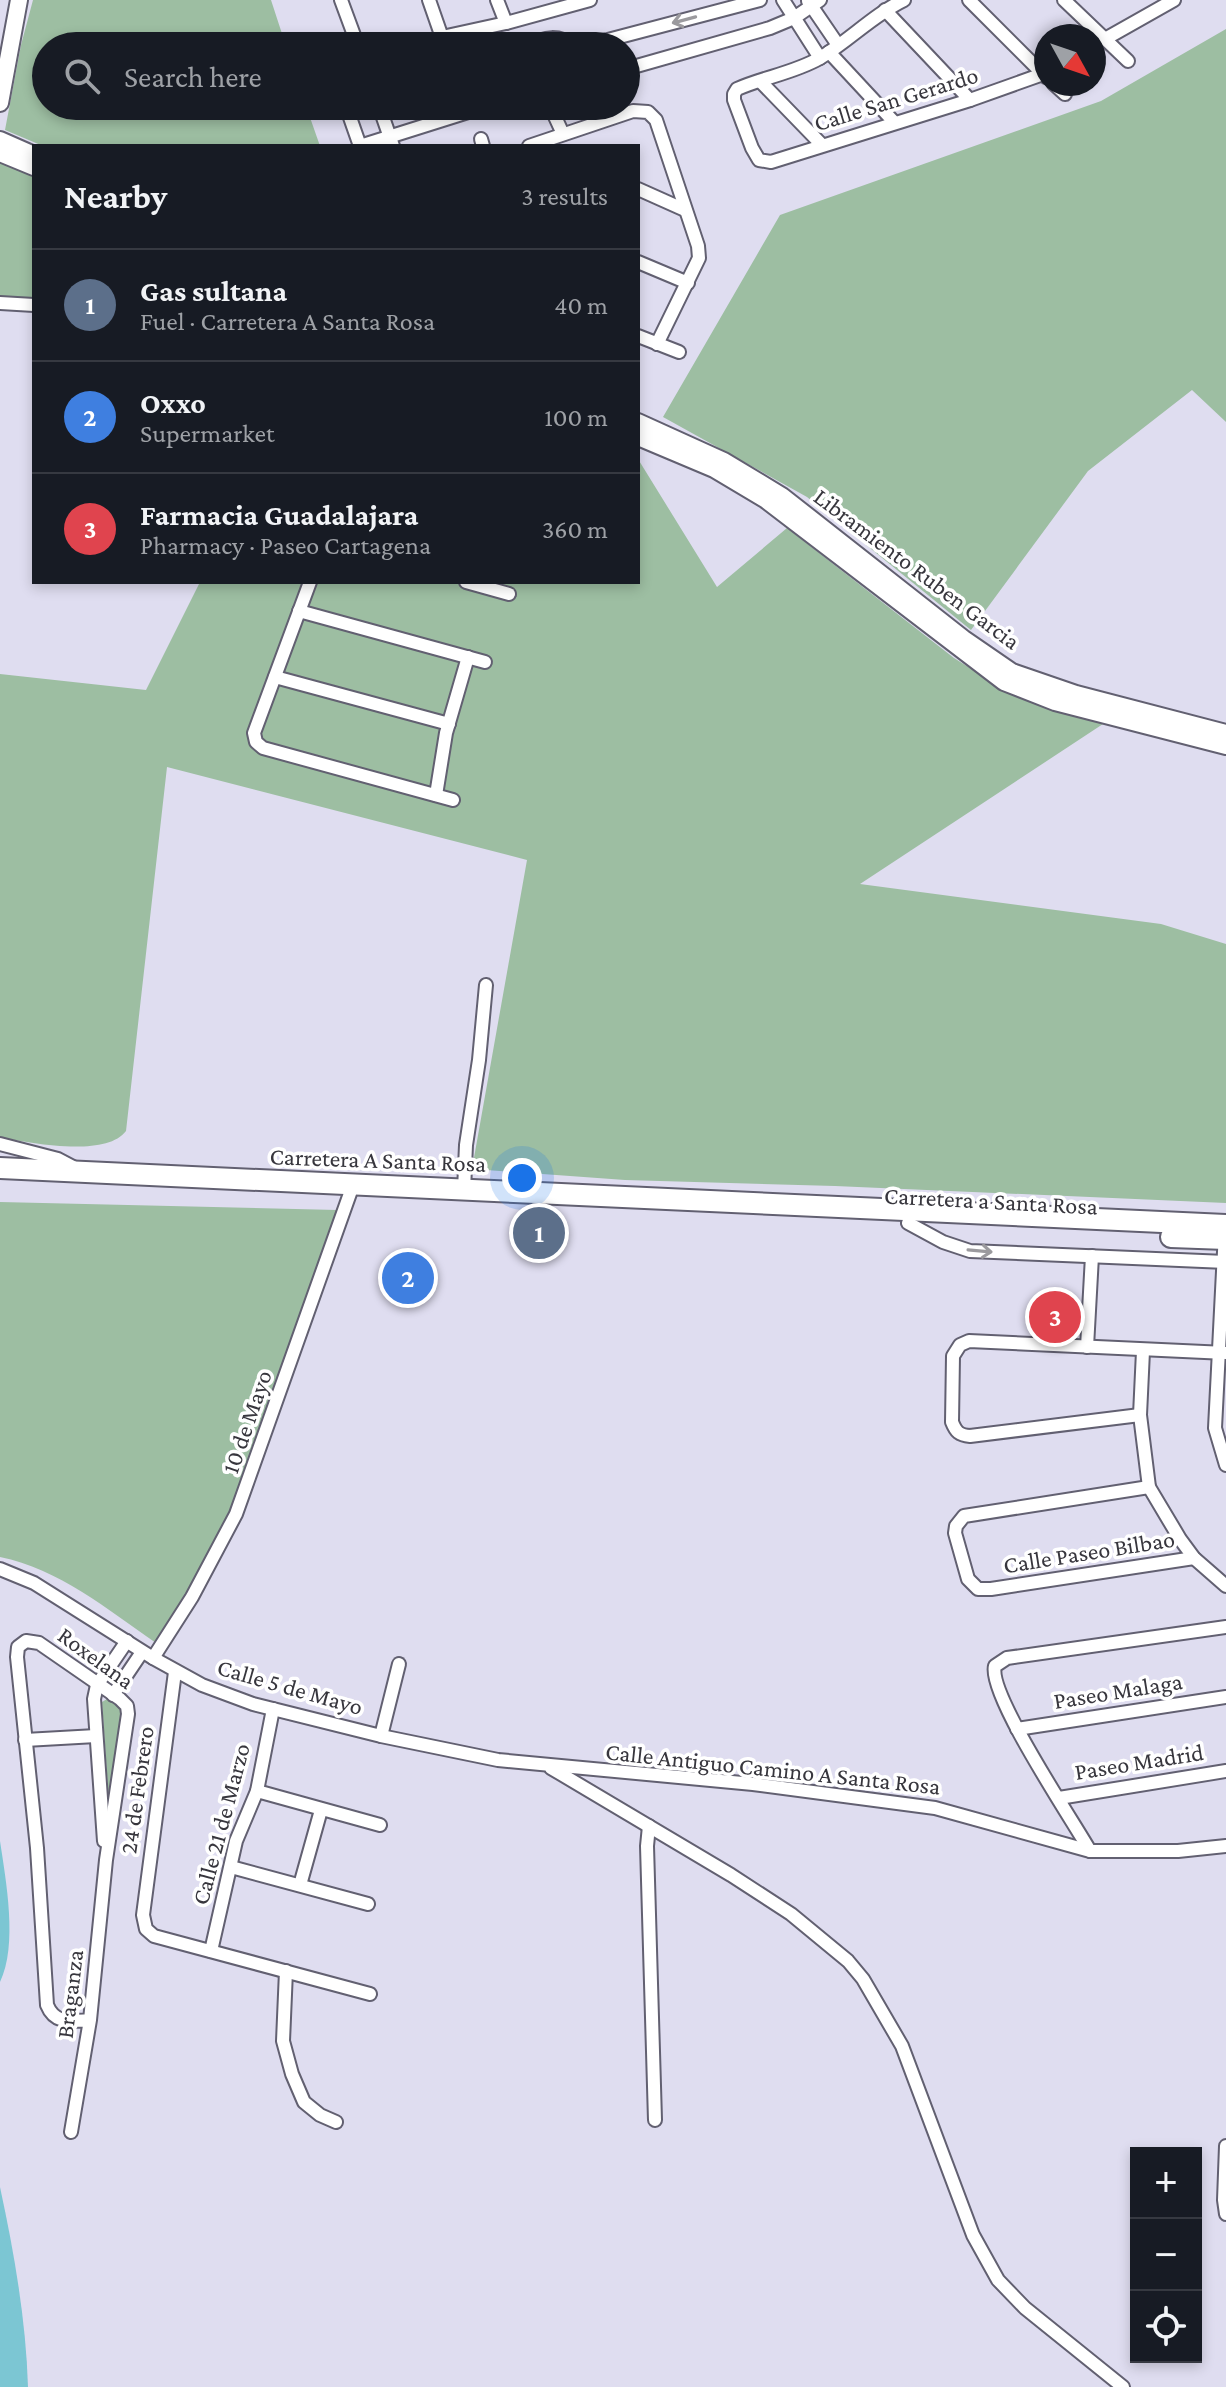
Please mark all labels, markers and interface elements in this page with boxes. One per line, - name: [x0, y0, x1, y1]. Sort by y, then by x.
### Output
- one-way arrow: [672, 13, 698, 28]
- north arrow: [1034, 24, 1106, 96]
- search box: [32, 32, 640, 120]
- icon: search: [60, 54, 104, 98]
- text: Search here: [124, 60, 262, 93]
- street label: Calle San Gerardo: [811, 61, 981, 136]
- text: Nearby: [64, 178, 167, 215]
- text: 3 results: [521, 182, 608, 211]
- text: Gas sultana: [140, 274, 287, 307]
- text: 1: [85, 291, 95, 320]
- text: 40 m: [554, 291, 608, 320]
- text: Fuel · Carretera A Santa Rosa: [140, 307, 435, 336]
- text: Oxxo: [140, 386, 206, 419]
- text: 2: [83, 403, 97, 432]
- text: 100 m: [544, 403, 608, 432]
- text: Supermarket: [140, 419, 275, 448]
- street label: Libramiento Ruben Garcia: [809, 482, 1026, 655]
- text: Farmacia Guadalajara: [140, 498, 418, 531]
- text: 3: [84, 515, 96, 544]
- text: 360 m: [542, 515, 608, 544]
- text: Pharmacy · Paseo Cartagena: [140, 531, 431, 560]
- street label: Carretera A Santa Rosa: [269, 1142, 487, 1177]
- your location: [502, 1158, 542, 1198]
- street label: Carretera a Santa Rosa: [883, 1181, 1099, 1220]
- pin: 1: [513, 1203, 565, 1263]
- one-way arrow: [966, 1244, 993, 1259]
- pin: 2: [382, 1248, 434, 1308]
- pin: 3: [1029, 1287, 1081, 1347]
- street label: 10 de Mayo: [216, 1367, 277, 1477]
- street label: Calle Paseo Bilbao: [1001, 1525, 1176, 1578]
- street label: Roxelana: [53, 1621, 140, 1694]
- street label: Calle 5 de Mayo: [214, 1653, 366, 1720]
- street label: Paseo Malaga: [1052, 1667, 1184, 1714]
- street label: 24 de Febrero: [114, 1724, 159, 1855]
- street label: Calle Antiguo Camino A Santa Rosa: [604, 1737, 942, 1800]
- street label: Paseo Madrid: [1072, 1738, 1206, 1785]
- street label: Calle 21 de Marzo: [186, 1740, 255, 1907]
- street label: Braganza: [51, 1948, 88, 2040]
- map controls: [1130, 2147, 1202, 2363]
- button: +: [1130, 2147, 1202, 2219]
- button: −: [1130, 2219, 1202, 2291]
- button: locate: [1130, 2291, 1202, 2363]

